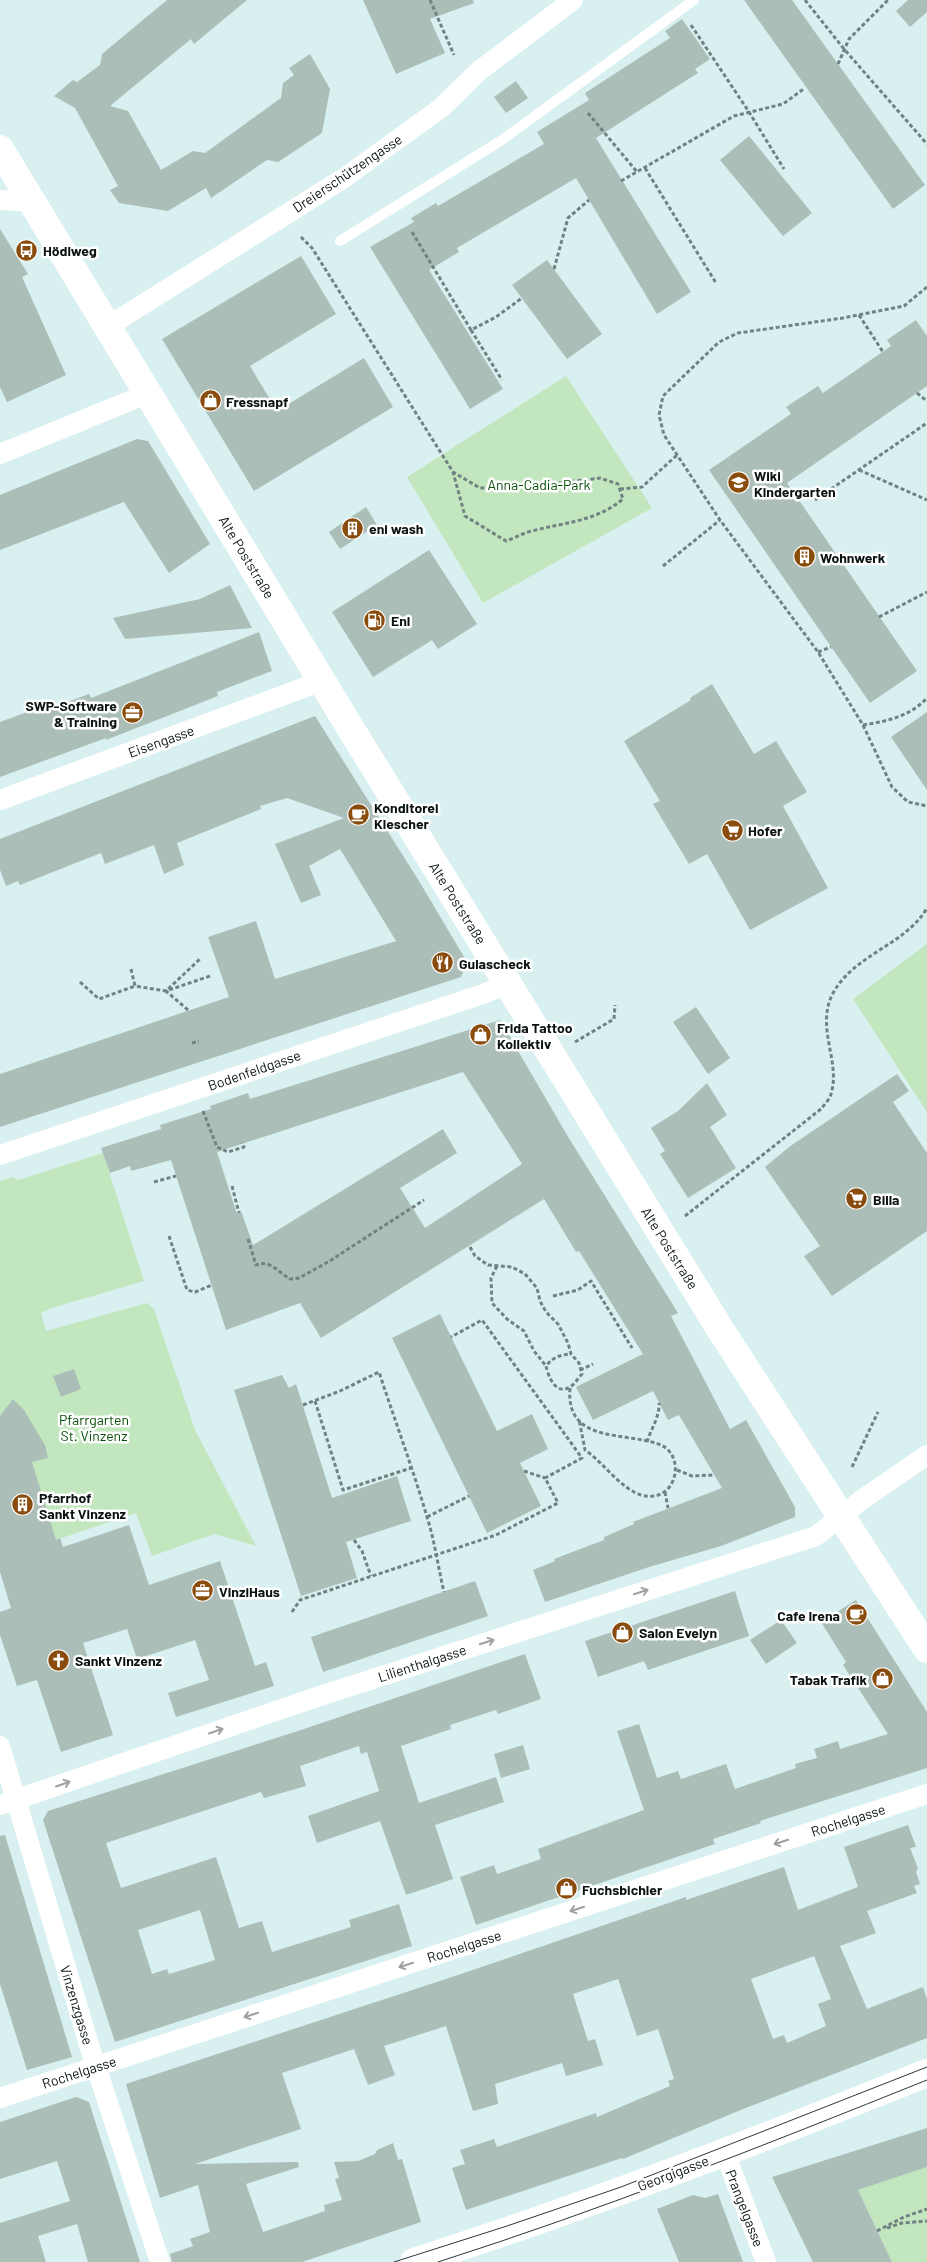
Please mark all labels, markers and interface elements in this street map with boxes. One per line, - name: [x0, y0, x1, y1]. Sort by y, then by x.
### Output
- street label: Dreierschützengasse: [289, 130, 405, 216]
- bus stop icon: Hödlweg: [15, 238, 39, 262]
- place label: Hödlweg: [43, 242, 97, 259]
- shop icon: Fressnapf: [198, 389, 222, 413]
- place label: Fressnapf: [226, 393, 289, 410]
- place label: Wiki Kindergarten: [754, 467, 836, 500]
- school or university icon: Wiki Kindergarten: [726, 471, 750, 495]
- park label: Anna-Cadia-Park: [487, 476, 591, 493]
- street label: Alte Poststraße: [216, 512, 278, 602]
- building icon: eni wash: [341, 516, 365, 540]
- place label: eni wash: [369, 520, 423, 537]
- building icon: Wohnwerk: [792, 545, 816, 569]
- place label: Wohnwerk: [820, 549, 886, 566]
- fuel station icon: Eni: [363, 608, 387, 632]
- place label: Eni: [391, 612, 410, 629]
- place label: SWP-Software & Training: [26, 697, 117, 730]
- office icon: SWP-Software & Training: [121, 701, 145, 725]
- street label: Eisengasse: [126, 721, 196, 761]
- place label: Konditorei Klescher: [374, 799, 439, 832]
- cafe icon: Konditorei Klescher: [346, 803, 370, 827]
- supermarket icon: Hofer: [720, 818, 744, 842]
- place label: Hofer: [748, 822, 783, 839]
- street label: Alte Poststraße: [426, 859, 490, 947]
- restaurant icon: Gulascheck: [431, 951, 455, 975]
- place label: Gulascheck: [459, 955, 531, 972]
- place label: Frida Tattoo Kollektiv: [497, 1019, 573, 1052]
- shop icon: Frida Tattoo Kollektiv: [469, 1023, 493, 1047]
- street label: Bodenfeldgasse: [205, 1046, 303, 1094]
- supermarket icon: Billa: [845, 1187, 869, 1211]
- place label: Billa: [873, 1191, 899, 1208]
- street label: Alte Poststraße: [638, 1204, 702, 1292]
- park label: Pfarrgarten St. Vinzenz: [59, 1411, 129, 1444]
- place label: Pfarrhof Sankt Vinzenz: [39, 1489, 127, 1522]
- building icon: Pfarrhof Sankt Vinzenz: [11, 1493, 35, 1517]
- office icon: VinziHaus: [191, 1579, 215, 1603]
- place label: VinziHaus: [219, 1583, 280, 1600]
- one-way arrow: [633, 1587, 649, 1596]
- cafe icon: Cafe Irena: [844, 1603, 868, 1627]
- place label: Cafe Irena: [777, 1607, 840, 1624]
- shop icon: Salon Evelyn: [611, 1620, 635, 1644]
- place label: Salon Evelyn: [639, 1624, 717, 1641]
- one-way arrow: [478, 1637, 494, 1646]
- street label: Lilienthalgasse: [376, 1641, 468, 1685]
- church icon: Sankt Vinzenz: [47, 1648, 71, 1672]
- place label: Sankt Vinzenz: [75, 1652, 163, 1669]
- shop icon: Tabak Trafik: [871, 1667, 895, 1691]
- place label: Tabak Trafik: [790, 1671, 868, 1688]
- one-way arrow: [208, 1726, 223, 1735]
- one-way arrow: [54, 1779, 70, 1789]
- street label: Rochelgasse: [809, 1800, 887, 1840]
- one-way arrow: [774, 1838, 789, 1847]
- shop icon: Fuchsbichler: [554, 1877, 578, 1901]
- place label: Fuchsbichler: [582, 1881, 663, 1898]
- one-way arrow: [569, 1904, 585, 1914]
- street label: Rochelgasse: [425, 1926, 503, 1966]
- one-way arrow: [398, 1960, 414, 1970]
- street label: Vinzenzgasse: [57, 1963, 97, 2047]
- one-way arrow: [243, 2011, 259, 2021]
- street label: Rochelgasse: [40, 2052, 118, 2092]
- street label: Georgigasse: [635, 2152, 711, 2194]
- street label: Prangelgasse: [722, 2167, 768, 2249]

